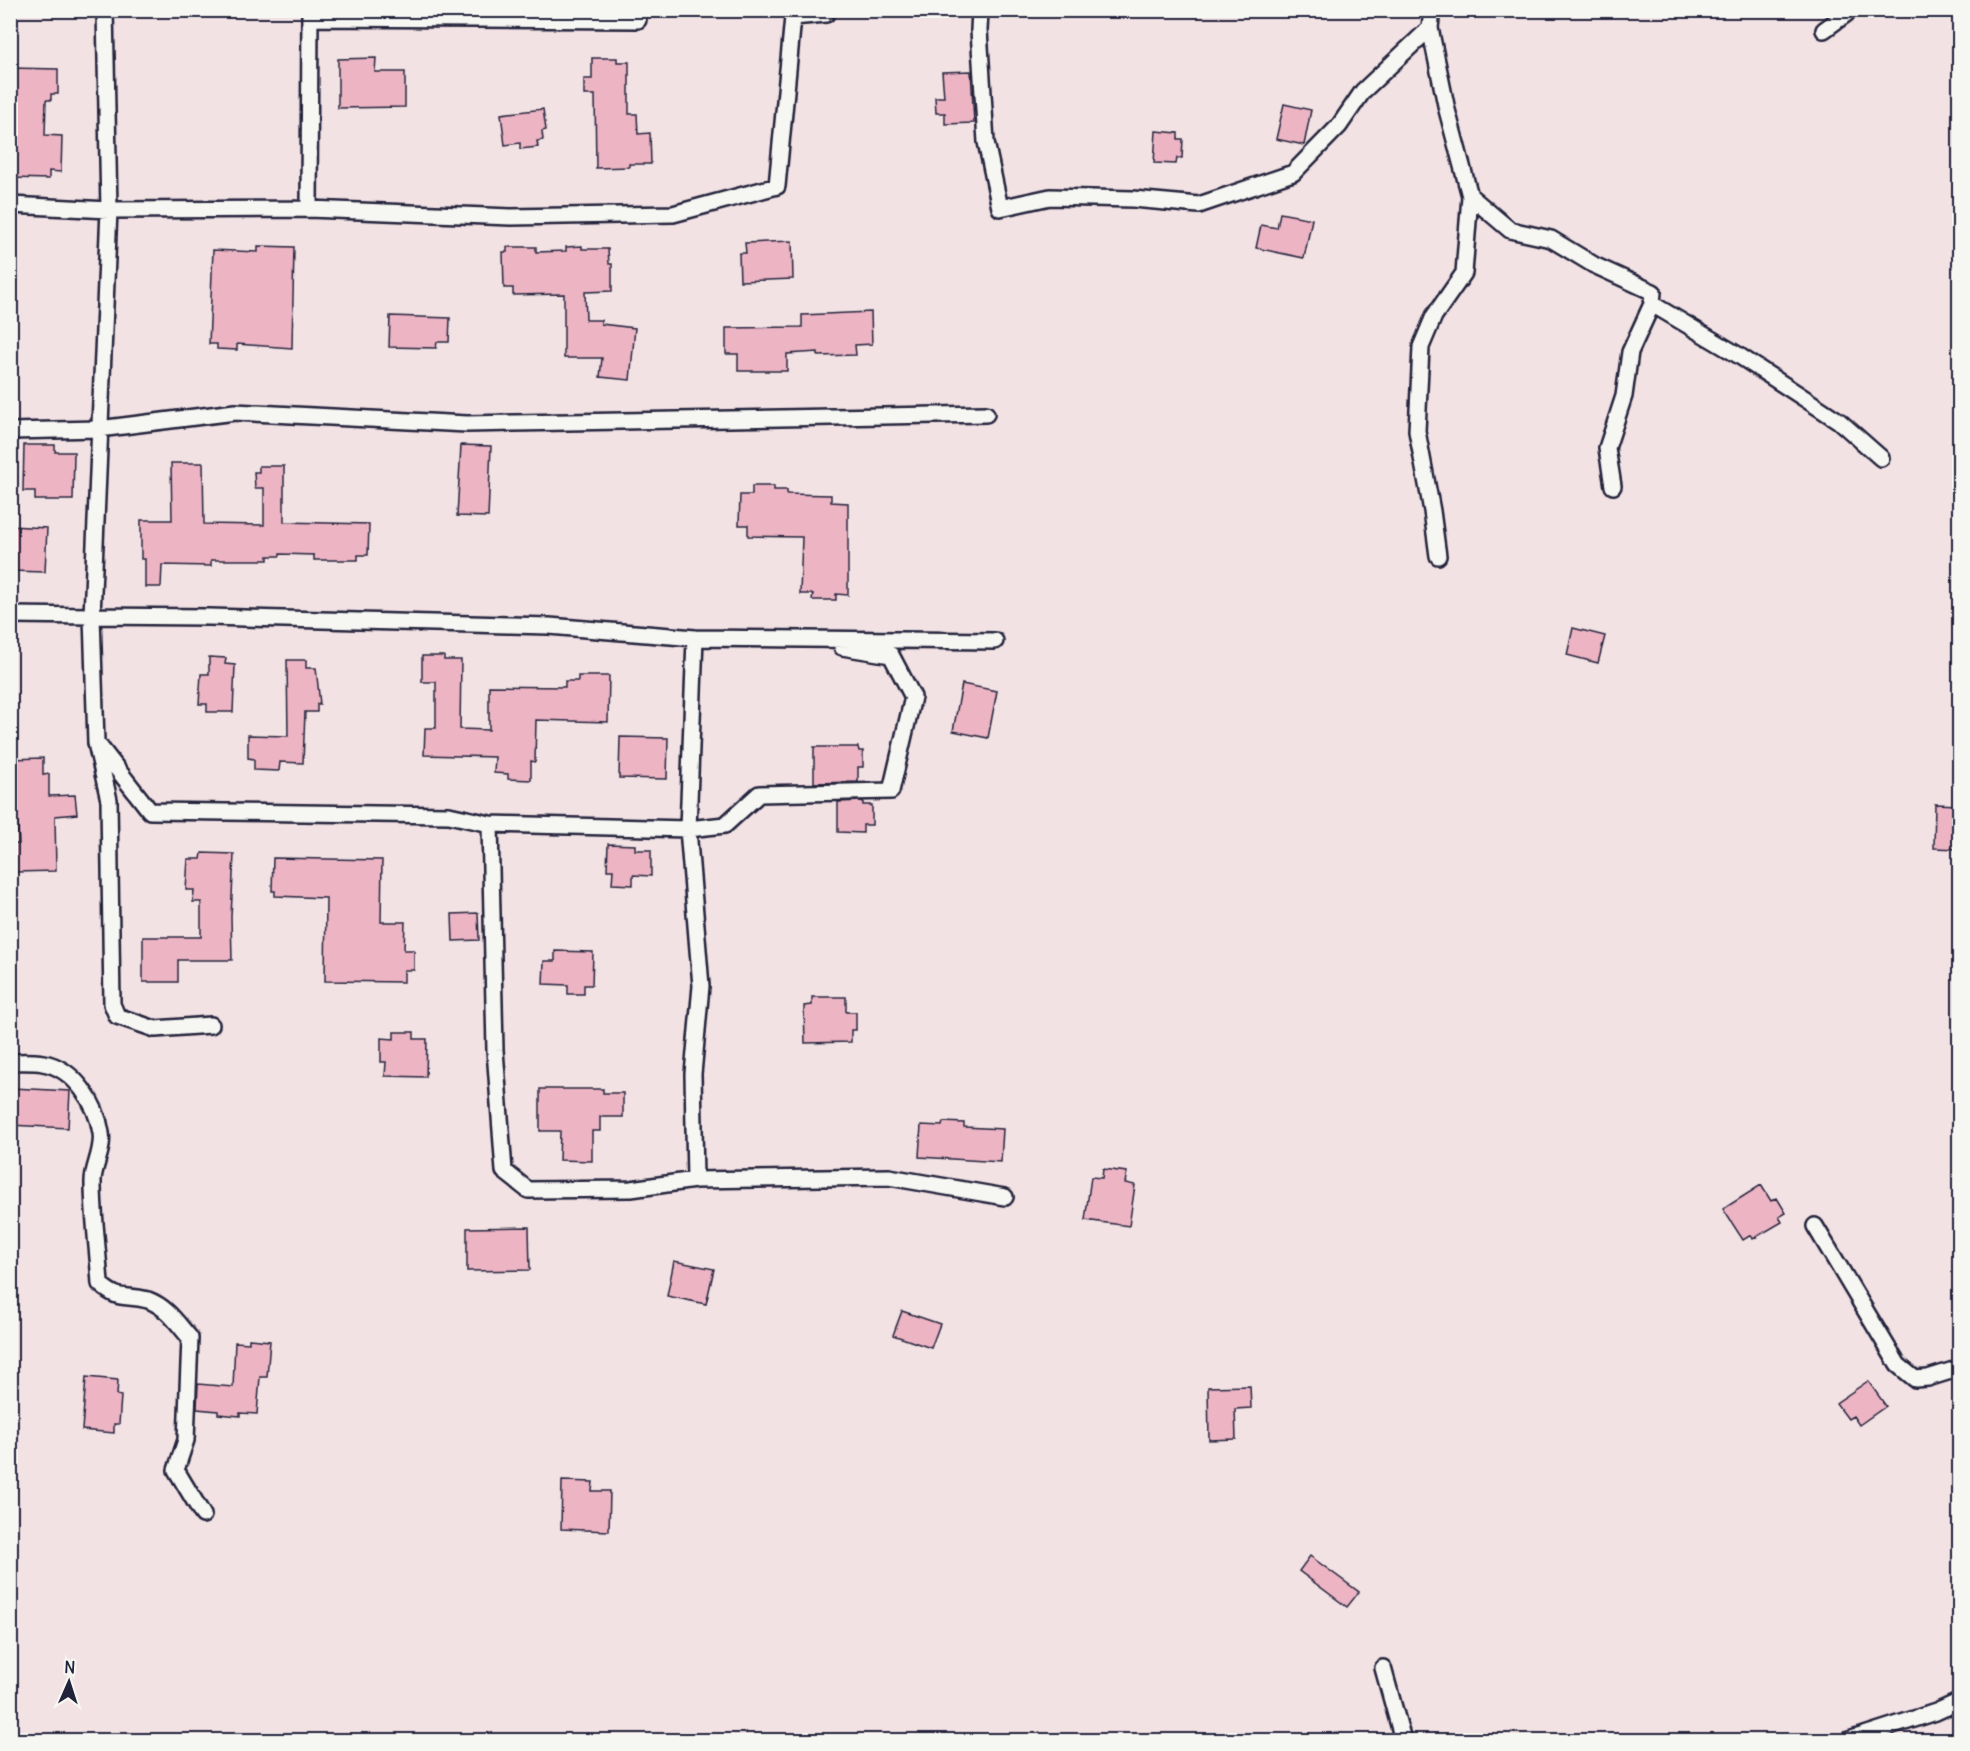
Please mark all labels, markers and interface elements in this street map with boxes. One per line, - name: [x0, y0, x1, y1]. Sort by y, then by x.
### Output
- north arrow: [39, 1652, 99, 1712]
- text: N: [64, 1657, 76, 1677]

